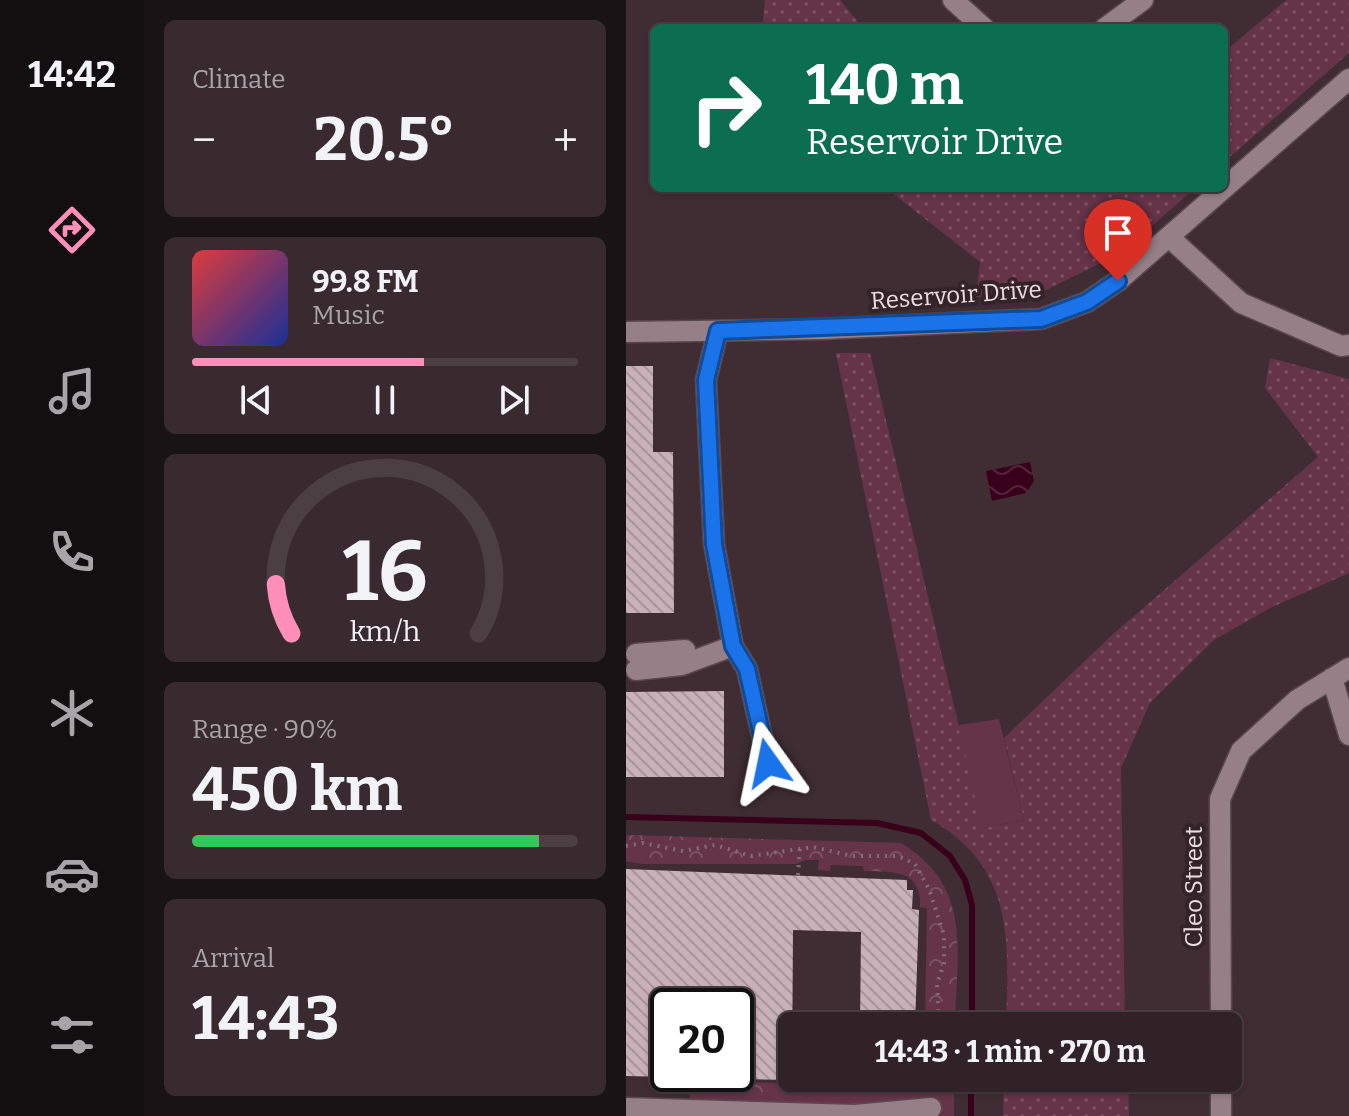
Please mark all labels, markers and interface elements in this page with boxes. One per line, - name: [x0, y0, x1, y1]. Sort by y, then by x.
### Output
- text: 140 m: [806, 52, 963, 119]
- text: 14:42: [28, 53, 116, 97]
- icon: right: [674, 56, 778, 160]
- text: Climate: [192, 64, 286, 95]
- text: 20.5°: [314, 104, 455, 176]
- text: −: [192, 114, 216, 167]
- text: +: [553, 114, 578, 167]
- text: Reservoir Drive: [806, 120, 1063, 164]
- pin: [1084, 199, 1152, 281]
- icon: directions: [44, 202, 100, 258]
- icon: arrive: [1096, 211, 1140, 255]
- text: 99.8 FM: [312, 264, 419, 300]
- street label: Reservoir Drive: [869, 275, 1043, 315]
- text: Music: [312, 300, 385, 331]
- icon: music: [44, 363, 100, 419]
- icon: previous: [234, 378, 278, 422]
- icon: pause: [363, 378, 407, 422]
- icon: next: [492, 378, 536, 422]
- text: 16: [342, 522, 428, 622]
- icon: phone: [44, 524, 100, 580]
- text: km/h: [350, 614, 421, 649]
- icon: climate: [44, 685, 100, 741]
- text: Range · 90%: [192, 714, 338, 745]
- position arrow: [726, 721, 810, 805]
- text: 450 km: [192, 754, 402, 826]
- street label: Cleo Street: [1180, 826, 1208, 948]
- icon: car: [44, 846, 100, 902]
- text: Arrival: [192, 943, 274, 974]
- text: 14:43: [192, 983, 340, 1055]
- speed limit sign: 20: [650, 988, 754, 1092]
- icon: filters: [44, 1007, 100, 1063]
- text: 14:43 · 1 min · 270 m: [875, 1034, 1145, 1070]

